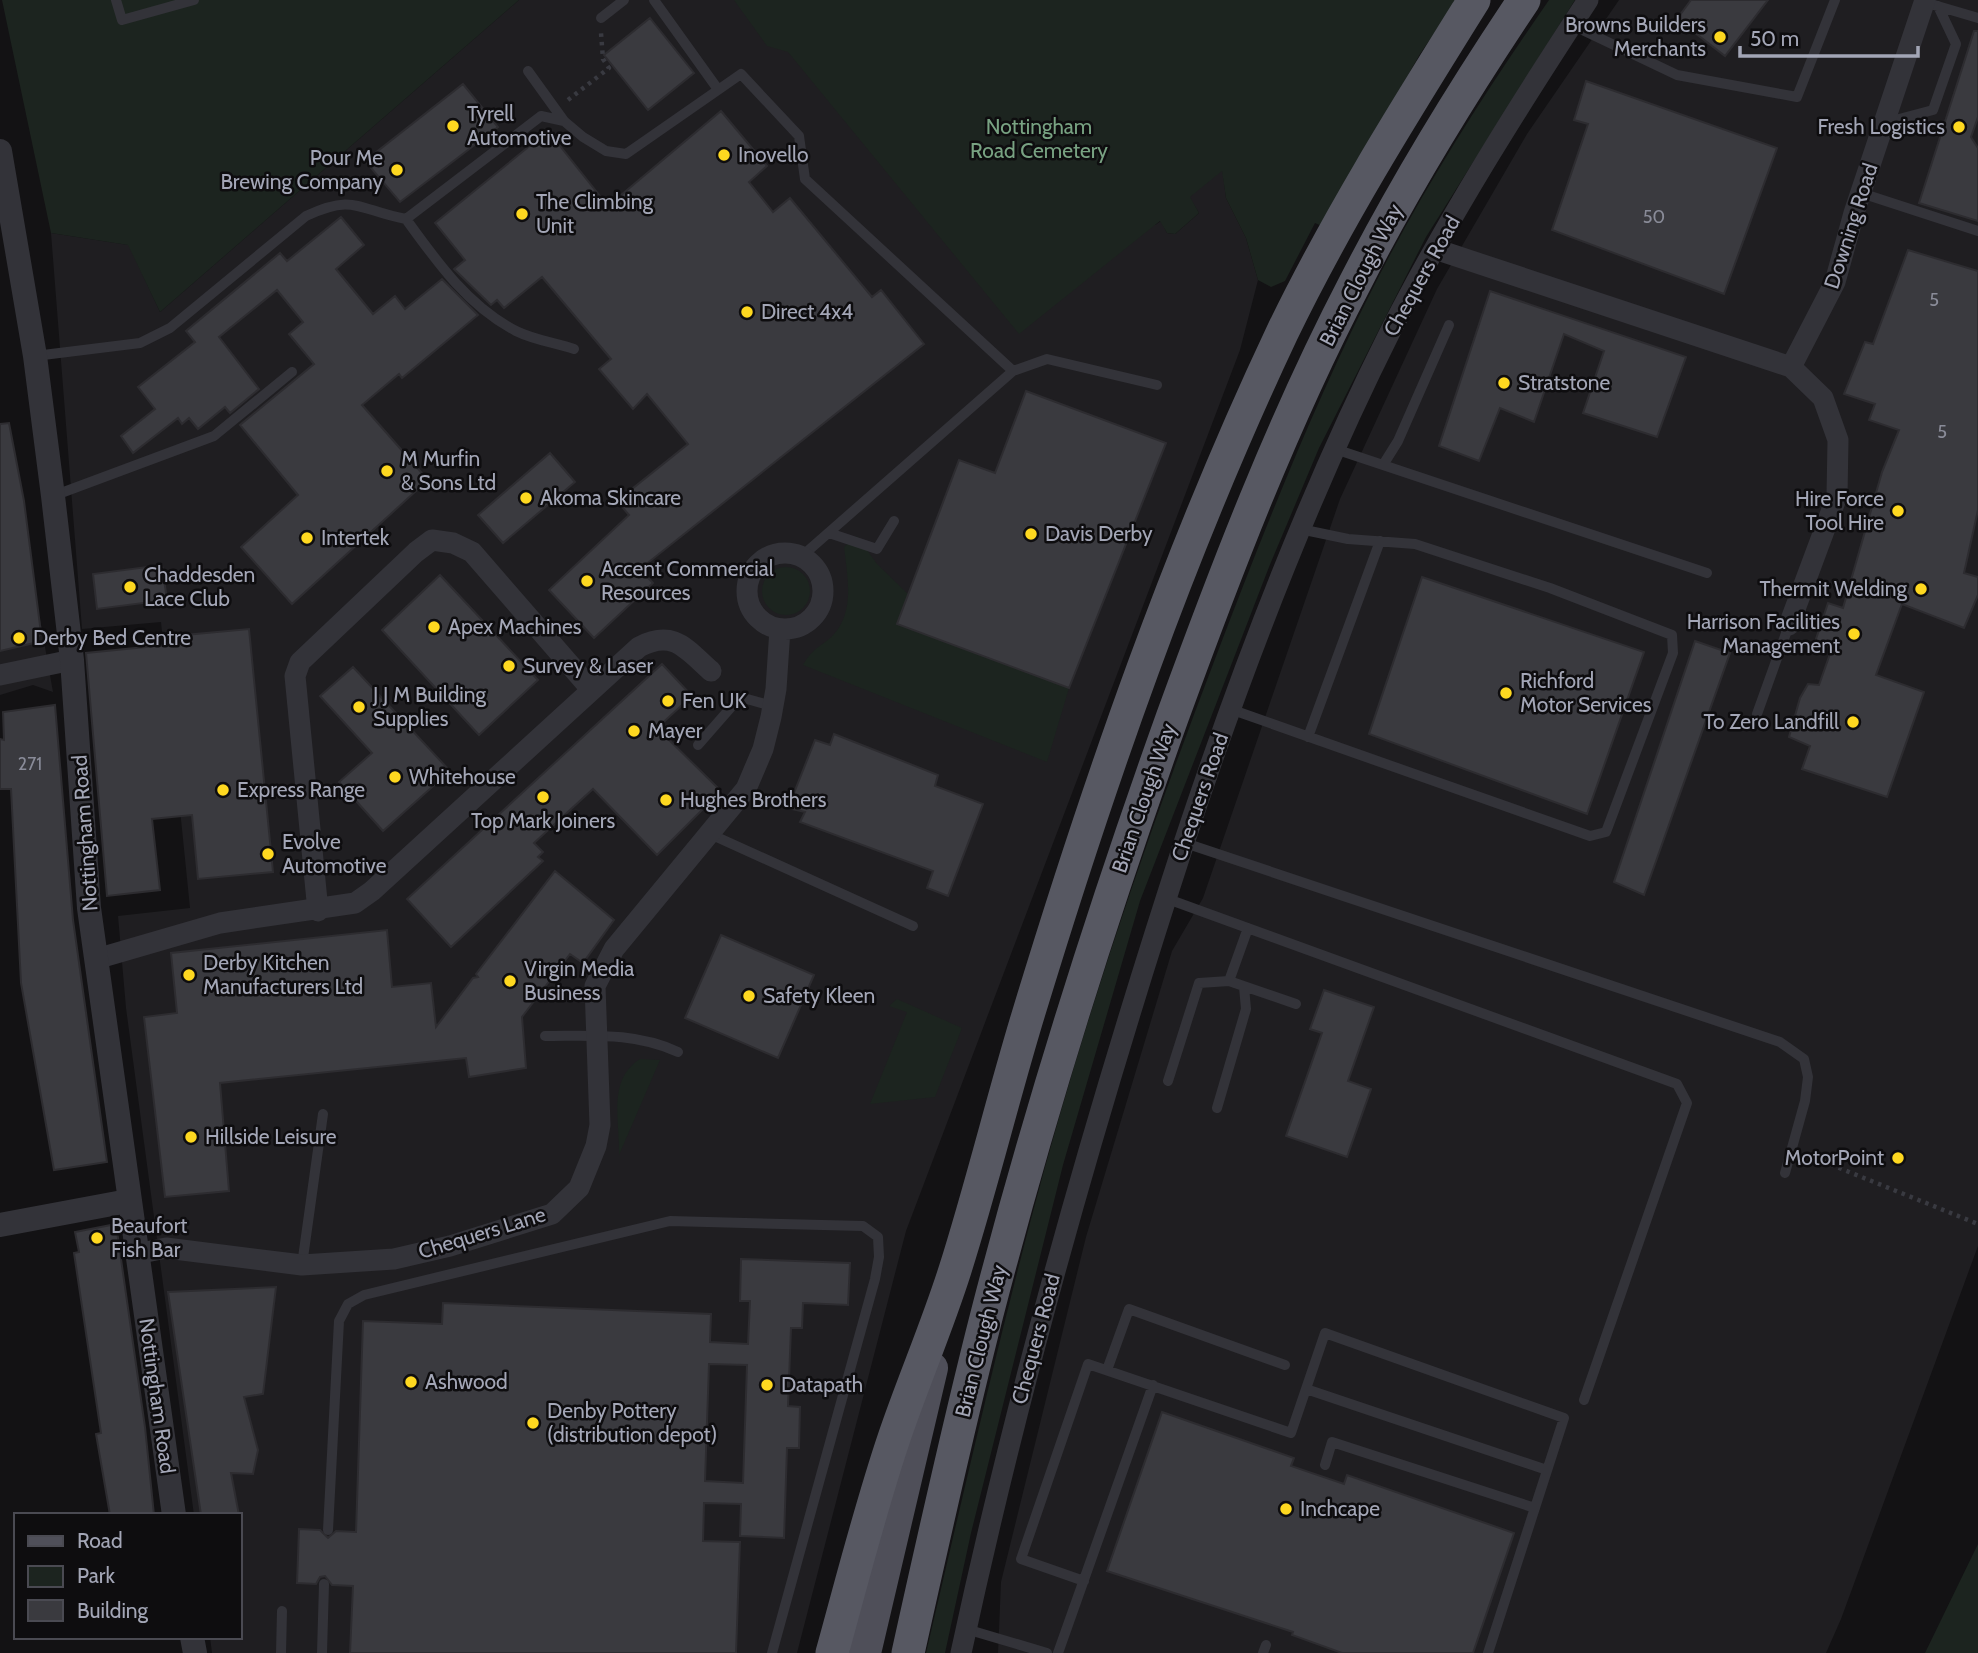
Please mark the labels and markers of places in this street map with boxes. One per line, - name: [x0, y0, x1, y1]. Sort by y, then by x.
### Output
- place label: Browns Builders Merchants: [1565, 12, 1706, 61]
- marker: Browns Builders Merchants: [1712, 29, 1728, 45]
- place label: Tyrell Automotive: [467, 101, 572, 150]
- place label: Fresh Logistics: [1817, 114, 1945, 139]
- marker: Tyrell Automotive: [445, 118, 461, 134]
- marker: Fresh Logistics: [1951, 119, 1967, 135]
- place label: Inovello: [738, 142, 809, 167]
- place label: Pour Me Brewing Company: [220, 145, 383, 194]
- marker: Inovello: [716, 147, 732, 163]
- marker: Pour Me Brewing Company: [389, 162, 405, 178]
- place label: The Climbing Unit: [536, 189, 654, 238]
- marker: The Climbing Unit: [514, 206, 530, 222]
- place label: Direct 4x4: [761, 299, 853, 324]
- marker: Direct 4x4: [739, 304, 755, 320]
- place label: Stratstone: [1518, 370, 1610, 395]
- marker: Stratstone: [1496, 375, 1512, 391]
- place label: M Murfin & Sons Ltd: [401, 446, 496, 495]
- marker: M Murfin & Sons Ltd: [379, 463, 395, 479]
- place label: Akoma Skincare: [540, 485, 681, 510]
- place label: Hire Force Tool Hire: [1795, 486, 1884, 535]
- marker: Akoma Skincare: [518, 490, 534, 506]
- marker: Hire Force Tool Hire: [1890, 503, 1906, 519]
- place label: Davis Derby: [1045, 521, 1153, 546]
- place label: Intertek: [321, 525, 390, 550]
- marker: Davis Derby: [1023, 526, 1039, 542]
- marker: Intertek: [299, 530, 315, 546]
- place label: Accent Commercial Resources: [601, 556, 774, 605]
- place label: Chaddesden Lace Club: [144, 562, 255, 611]
- marker: Accent Commercial Resources: [579, 573, 595, 589]
- place label: Thermit Welding: [1760, 576, 1908, 601]
- marker: Chaddesden Lace Club: [122, 579, 138, 595]
- marker: Thermit Welding: [1913, 581, 1929, 597]
- place label: Harrison Facilities Management: [1687, 609, 1840, 658]
- place label: Apex Machines: [448, 614, 582, 639]
- marker: Apex Machines: [426, 619, 442, 635]
- place label: Derby Bed Centre: [33, 625, 191, 650]
- marker: Harrison Facilities Management: [1846, 626, 1862, 642]
- marker: Derby Bed Centre: [11, 630, 27, 646]
- place label: Survey & Laser: [523, 653, 654, 678]
- marker: Survey & Laser: [501, 658, 517, 674]
- place label: Richford Motor Services: [1520, 668, 1652, 717]
- place label: J J M Building Supplies: [372, 682, 487, 731]
- marker: Richford Motor Services: [1498, 685, 1514, 701]
- place label: Fen UK: [682, 688, 746, 713]
- marker: Fen UK: [660, 693, 676, 709]
- marker: J J M Building Supplies: [351, 699, 367, 715]
- place label: To Zero Landfill: [1704, 709, 1839, 734]
- marker: To Zero Landfill: [1845, 714, 1861, 730]
- place label: Mayer: [648, 718, 703, 743]
- marker: Mayer: [626, 723, 642, 739]
- place label: Whitehouse: [409, 764, 516, 789]
- marker: Whitehouse: [387, 769, 403, 785]
- place label: Express Range: [237, 777, 365, 802]
- marker: Express Range: [215, 782, 231, 798]
- place label: Hughes Brothers: [680, 787, 827, 812]
- marker: Top Mark Joiners: [535, 789, 551, 805]
- marker: Hughes Brothers: [658, 792, 674, 808]
- place label: Top Mark Joiners: [471, 808, 615, 833]
- place label: Evolve Automotive: [282, 829, 387, 878]
- marker: Evolve Automotive: [260, 846, 276, 862]
- place label: Derby Kitchen Manufacturers Ltd: [203, 950, 363, 999]
- place label: Virgin Media Business: [524, 956, 634, 1005]
- marker: Derby Kitchen Manufacturers Ltd: [181, 967, 197, 983]
- marker: Virgin Media Business: [502, 973, 518, 989]
- place label: Safety Kleen: [763, 983, 875, 1008]
- marker: Safety Kleen: [741, 988, 757, 1004]
- place label: Hillside Leisure: [205, 1124, 337, 1149]
- marker: Hillside Leisure: [183, 1129, 199, 1145]
- place label: MotorPoint: [1785, 1145, 1884, 1170]
- marker: MotorPoint: [1890, 1150, 1906, 1166]
- place label: Beaufort Fish Bar: [111, 1213, 187, 1262]
- marker: Beaufort Fish Bar: [89, 1230, 105, 1246]
- place label: Ashwood: [425, 1369, 508, 1394]
- place label: Datapath: [781, 1372, 863, 1397]
- marker: Ashwood: [403, 1374, 419, 1390]
- marker: Datapath: [759, 1377, 775, 1393]
- place label: Denby Pottery (distribution depot): [547, 1398, 717, 1447]
- marker: Denby Pottery (distribution depot): [525, 1415, 541, 1431]
- place label: Inchcape: [1300, 1496, 1380, 1521]
- marker: Inchcape: [1278, 1501, 1294, 1517]

